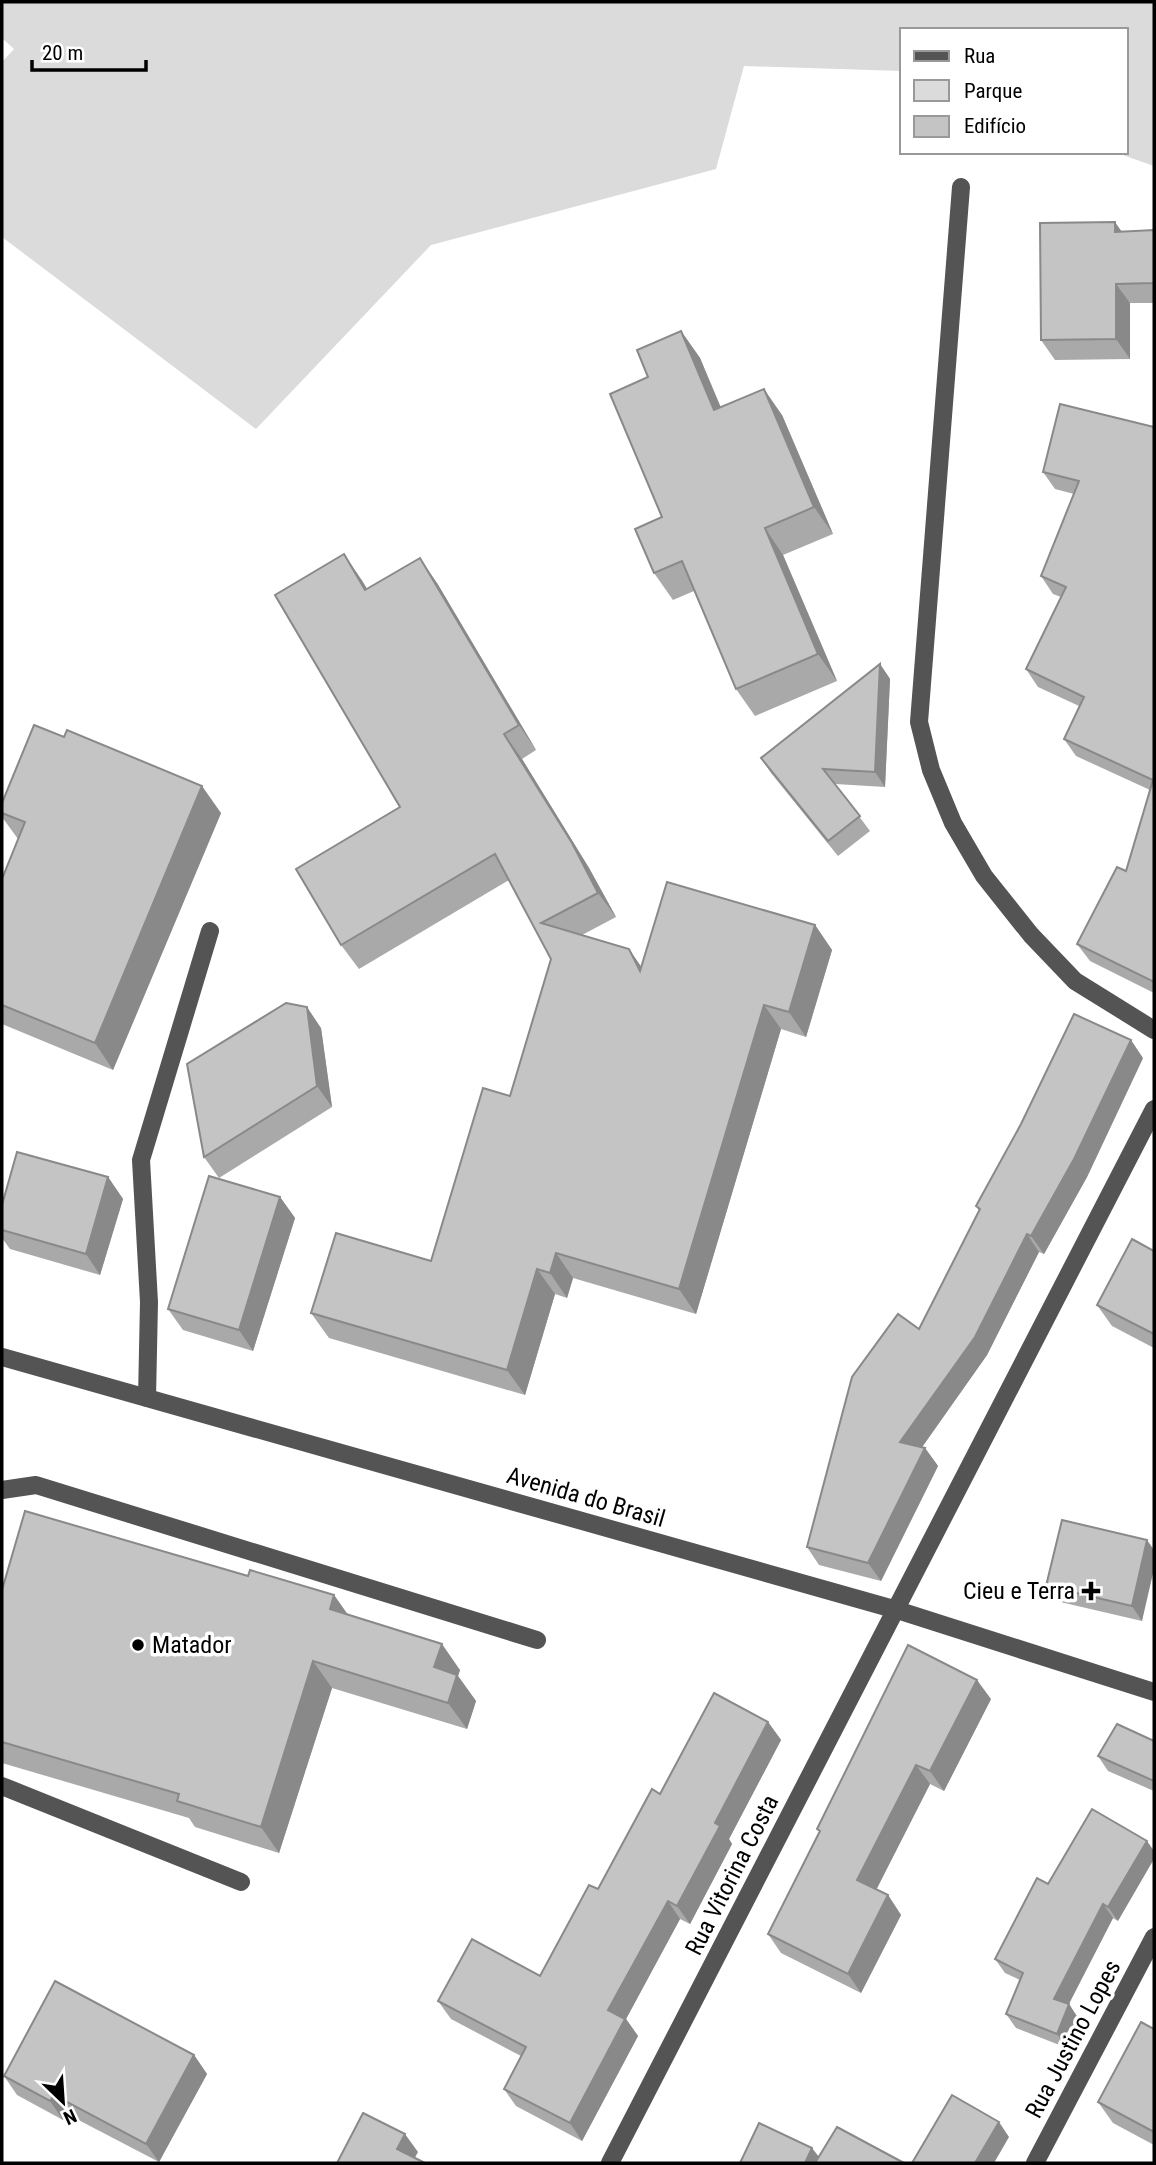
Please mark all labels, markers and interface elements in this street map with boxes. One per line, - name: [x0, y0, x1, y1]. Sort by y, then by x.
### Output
- scale bar: [32, 28, 145, 72]
- legend: [900, 28, 1128, 154]
- text: 20 m: [42, 41, 83, 65]
- text: Rua: [964, 44, 995, 68]
- text: Parque: [964, 79, 1022, 103]
- text: Edifício: [964, 114, 1026, 138]
- street label: Avenida do Brasil: [504, 1461, 668, 1533]
- place label: Cieu e Terra: [963, 1577, 1075, 1605]
- marker: Cieu e Terra: [1081, 1581, 1101, 1601]
- place label: Matador: [152, 1631, 232, 1659]
- marker: Matador: [130, 1637, 146, 1653]
- street label: Rua Vitorina Costa: [680, 1790, 784, 1960]
- street label: Rua Justino Lopes: [1020, 1955, 1126, 2123]
- north arrow: [28, 2067, 98, 2137]
- text: N: [60, 2104, 80, 2130]

